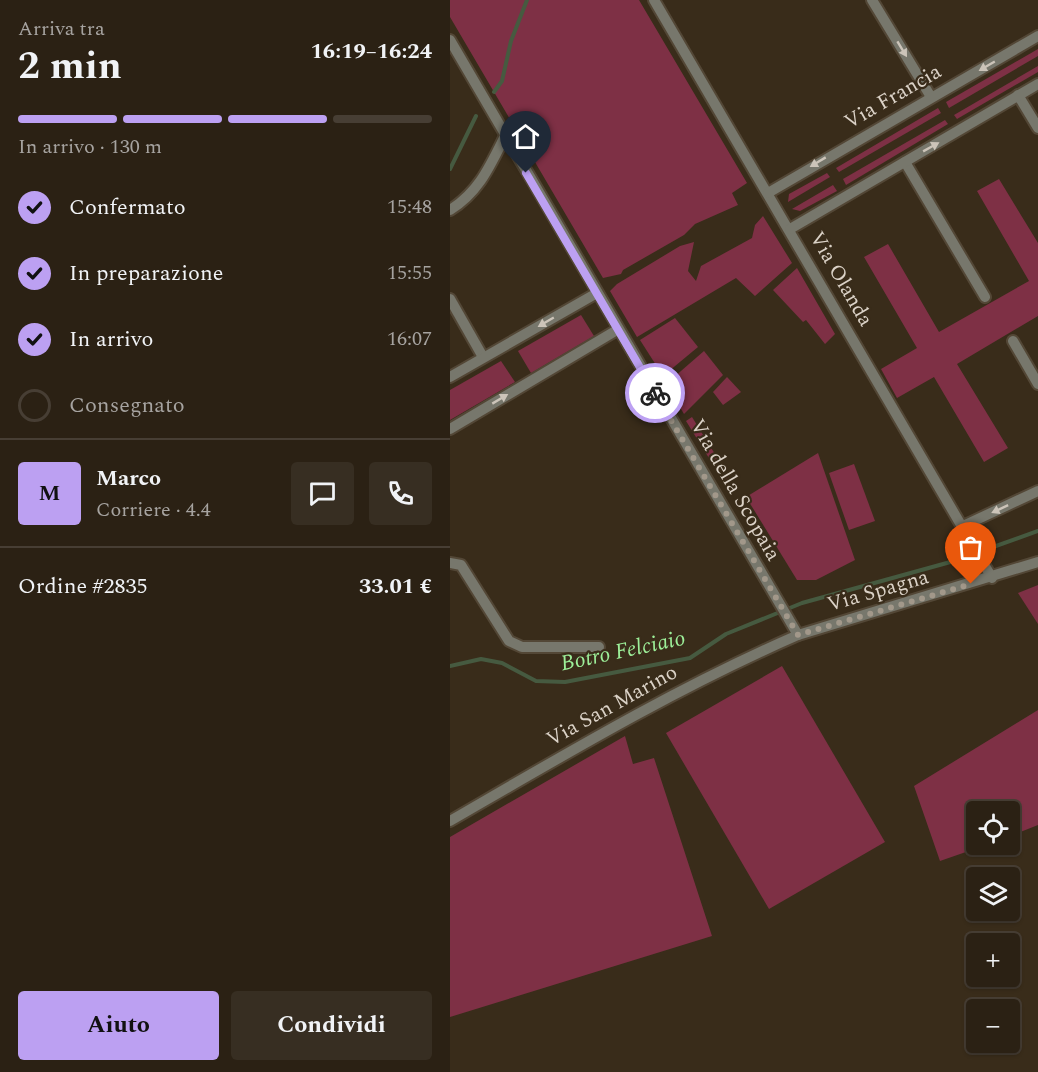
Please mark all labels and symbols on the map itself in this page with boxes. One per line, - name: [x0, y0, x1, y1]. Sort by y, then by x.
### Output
- one-way arrow: [896, 41, 907, 57]
- street label: Via Francia: [838, 56, 948, 138]
- one-way arrow: [979, 61, 996, 71]
- pin: [500, 111, 551, 173]
- one-way arrow: [923, 142, 940, 152]
- one-way arrow: [810, 157, 826, 168]
- street label: Via Olanda: [801, 225, 882, 333]
- one-way arrow: [537, 317, 554, 327]
- courier: [625, 363, 685, 423]
- one-way arrow: [492, 394, 509, 404]
- street label: Via della Scopaia: [681, 413, 789, 568]
- one-way arrow: [992, 504, 1009, 513]
- pin: [945, 522, 996, 584]
- street label: Via Spagna: [823, 561, 933, 621]
- water label: Botro Felciaio: [557, 622, 689, 680]
- street label: Via San Marino: [540, 657, 684, 755]

